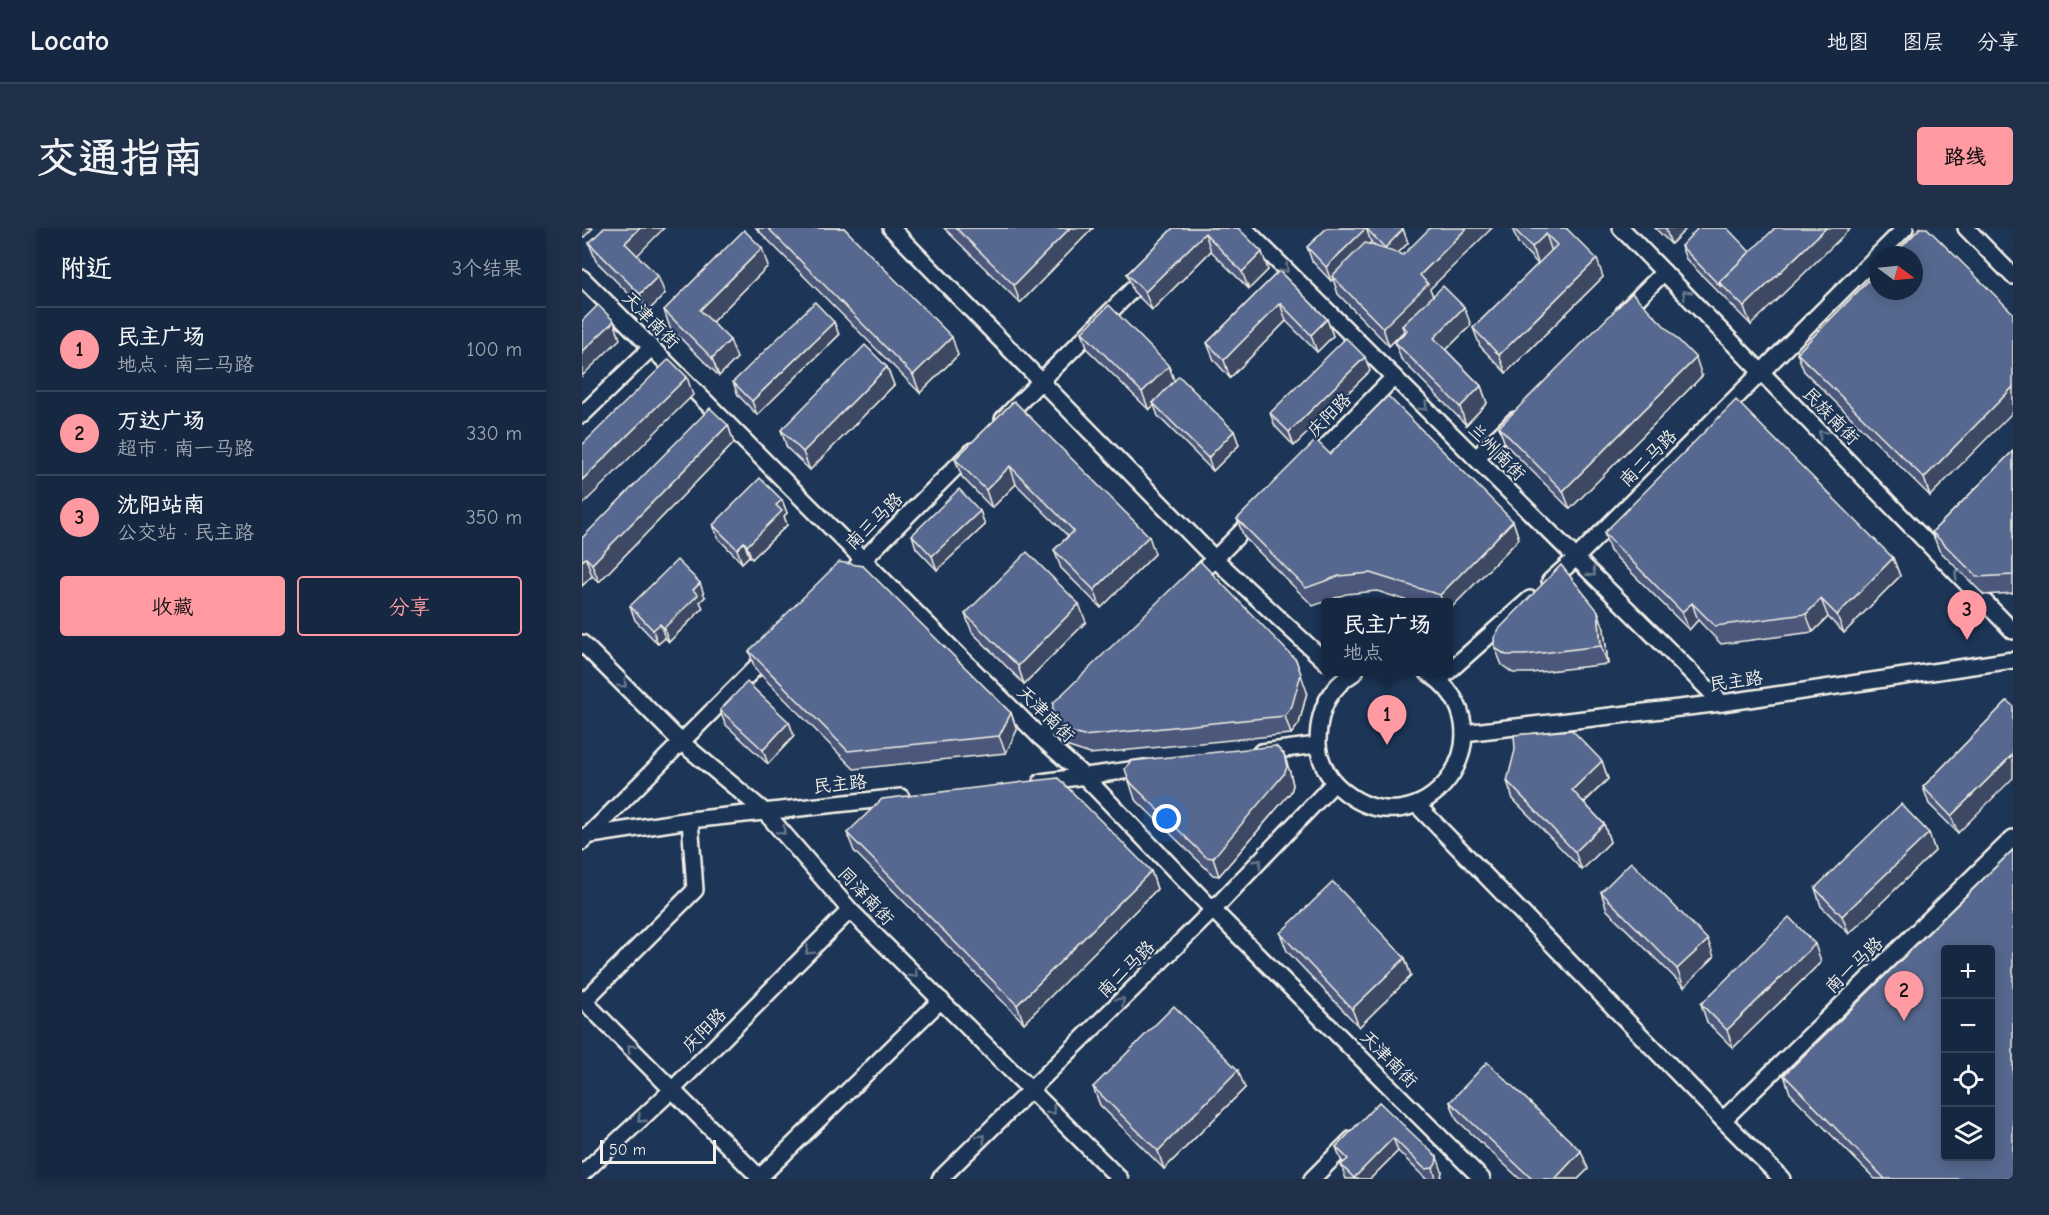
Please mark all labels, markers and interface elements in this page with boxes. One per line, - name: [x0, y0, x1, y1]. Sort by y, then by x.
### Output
- text: Locato: [30, 25, 109, 57]
- text: 地图: [1827, 30, 1869, 54]
- text: 图层: [1902, 30, 1944, 54]
- text: 分享: [1977, 30, 2019, 54]
- button: 路线: [1917, 127, 2013, 185]
- text: 交通指南: [36, 134, 204, 183]
- north arrow: [1869, 246, 1923, 300]
- text: 附近: [60, 254, 112, 284]
- text: 3个结果: [452, 257, 522, 280]
- one-way arrow: [1278, 262, 1289, 273]
- street label: 天津南街: [618, 287, 684, 353]
- one-way arrow: [1682, 291, 1693, 302]
- text: 民主广场: [117, 324, 205, 350]
- text: 1: [76, 338, 83, 361]
- text: 100 m: [467, 338, 522, 361]
- text: 地点 · 南二马路: [117, 353, 254, 376]
- street label: 民族南街: [1798, 383, 1863, 450]
- street label: 庆阳路: [1303, 389, 1356, 442]
- one-way arrow: [1416, 399, 1427, 410]
- text: 万达广场: [117, 408, 205, 434]
- street label: 兰州南街: [1464, 419, 1530, 485]
- text: 2: [75, 422, 84, 445]
- text: 330 m: [466, 422, 522, 445]
- street label: 南二马路: [1615, 425, 1681, 491]
- one-way arrow: [1818, 431, 1829, 442]
- text: 超市 · 南一马路: [117, 437, 254, 460]
- street label: 南三马路: [841, 488, 907, 554]
- text: 沈阳站南: [117, 492, 205, 518]
- text: 3: [75, 506, 84, 529]
- text: 350 m: [466, 506, 522, 529]
- text: 公交站 · 民主路: [117, 521, 254, 544]
- one-way arrow: [1585, 566, 1596, 577]
- one-way arrow: [1954, 570, 1965, 581]
- button: 收藏: [60, 576, 285, 636]
- button: 分享: [297, 576, 522, 636]
- pin: 3: [1948, 590, 1986, 640]
- popup: [1321, 598, 1453, 676]
- text: 民主广场: [1343, 612, 1431, 638]
- text: 地点: [1343, 641, 1383, 664]
- street label: 民主路: [1708, 667, 1764, 696]
- one-way arrow: [616, 677, 627, 688]
- street label: 天津南街: [1012, 682, 1079, 747]
- pin: 1: [1368, 696, 1406, 745]
- street label: 民主路: [812, 771, 868, 798]
- your location: [1152, 804, 1181, 833]
- one-way arrow: [775, 824, 786, 835]
- one-way arrow: [1251, 859, 1262, 870]
- street label: 同泽南街: [833, 863, 898, 930]
- street label: 南一马路: [1821, 933, 1888, 998]
- street label: 南二马路: [1093, 936, 1159, 1002]
- one-way arrow: [805, 944, 816, 955]
- map controls: [1941, 945, 1995, 1161]
- button: +: [1941, 945, 1995, 999]
- one-way arrow: [907, 966, 918, 977]
- pin: 2: [1884, 972, 1924, 1021]
- one-way arrow: [1114, 997, 1124, 1008]
- button: −: [1941, 999, 1995, 1053]
- street label: 庆阳路: [678, 1004, 731, 1057]
- street label: 天津南街: [1356, 1026, 1422, 1092]
- one-way arrow: [627, 1045, 638, 1056]
- button: locate: [1941, 1053, 1995, 1107]
- one-way arrow: [1045, 1104, 1056, 1115]
- button: layers: [1941, 1107, 1995, 1161]
- one-way arrow: [637, 1111, 648, 1122]
- one-way arrow: [975, 1134, 985, 1145]
- scale bar: [600, 1137, 716, 1164]
- text: 50 m: [609, 1141, 646, 1159]

